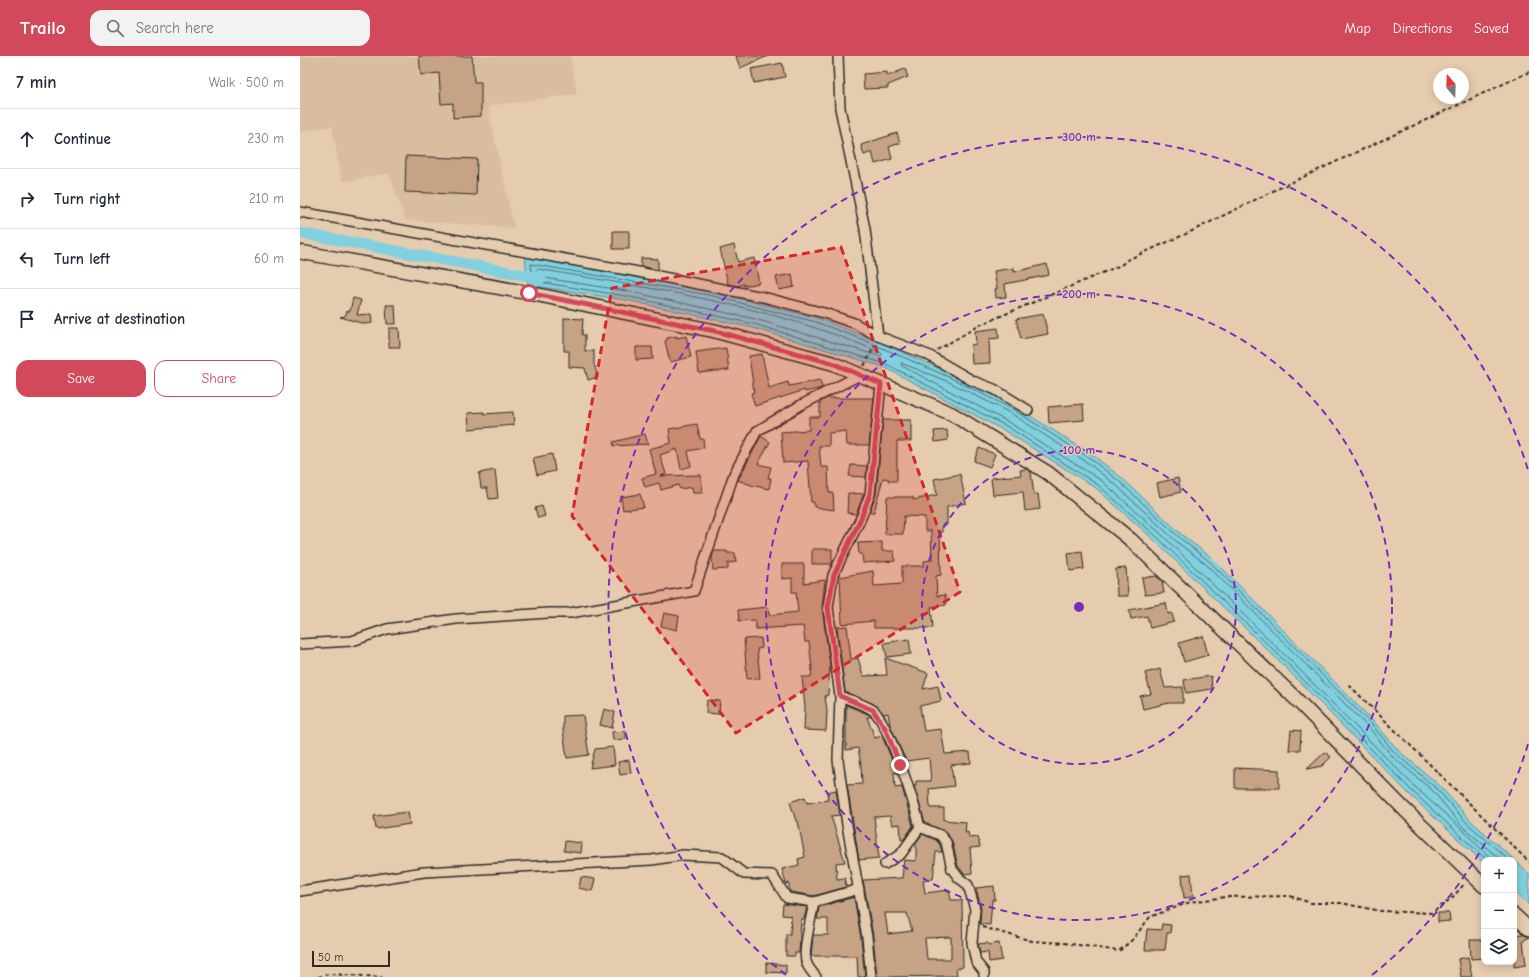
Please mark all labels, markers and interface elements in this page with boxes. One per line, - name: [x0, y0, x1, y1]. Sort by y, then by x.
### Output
- search box: [90, 10, 370, 46]
- text: Trailo: [20, 17, 66, 39]
- icon: search: [104, 17, 126, 39]
- text: Search here: [136, 19, 214, 37]
- text: Map: [1344, 20, 1371, 37]
- text: Directions: [1393, 20, 1452, 37]
- text: Saved: [1474, 20, 1509, 37]
- north arrow: [1433, 68, 1469, 104]
- text: 7 min: [16, 73, 57, 92]
- text: Walk · 500 m: [209, 75, 284, 90]
- icon: ahead: [16, 128, 38, 150]
- text: Continue: [54, 130, 111, 148]
- text: 300 m: [1062, 130, 1096, 144]
- text: 230 m: [248, 131, 284, 146]
- icon: right: [16, 188, 38, 210]
- text: Turn right: [54, 190, 120, 208]
- text: 210 m: [249, 191, 284, 206]
- icon: left: [16, 248, 38, 270]
- text: Turn left: [54, 250, 110, 268]
- text: 60 m: [254, 251, 284, 266]
- route start: [520, 284, 538, 302]
- text: 200 m: [1062, 287, 1096, 301]
- icon: arrive: [16, 308, 38, 330]
- text: Arrive at destination: [54, 310, 185, 328]
- button: Save: [16, 360, 146, 397]
- button: Share: [154, 360, 284, 397]
- text: 100 m: [1063, 443, 1095, 457]
- centre of rings: [1072, 600, 1086, 614]
- route end: [891, 756, 909, 774]
- map controls: [1481, 857, 1517, 965]
- button: +: [1481, 857, 1517, 893]
- button: −: [1481, 893, 1517, 929]
- button: layers: [1481, 929, 1517, 965]
- scale bar: [312, 949, 390, 968]
- text: 50 m: [318, 951, 343, 964]

